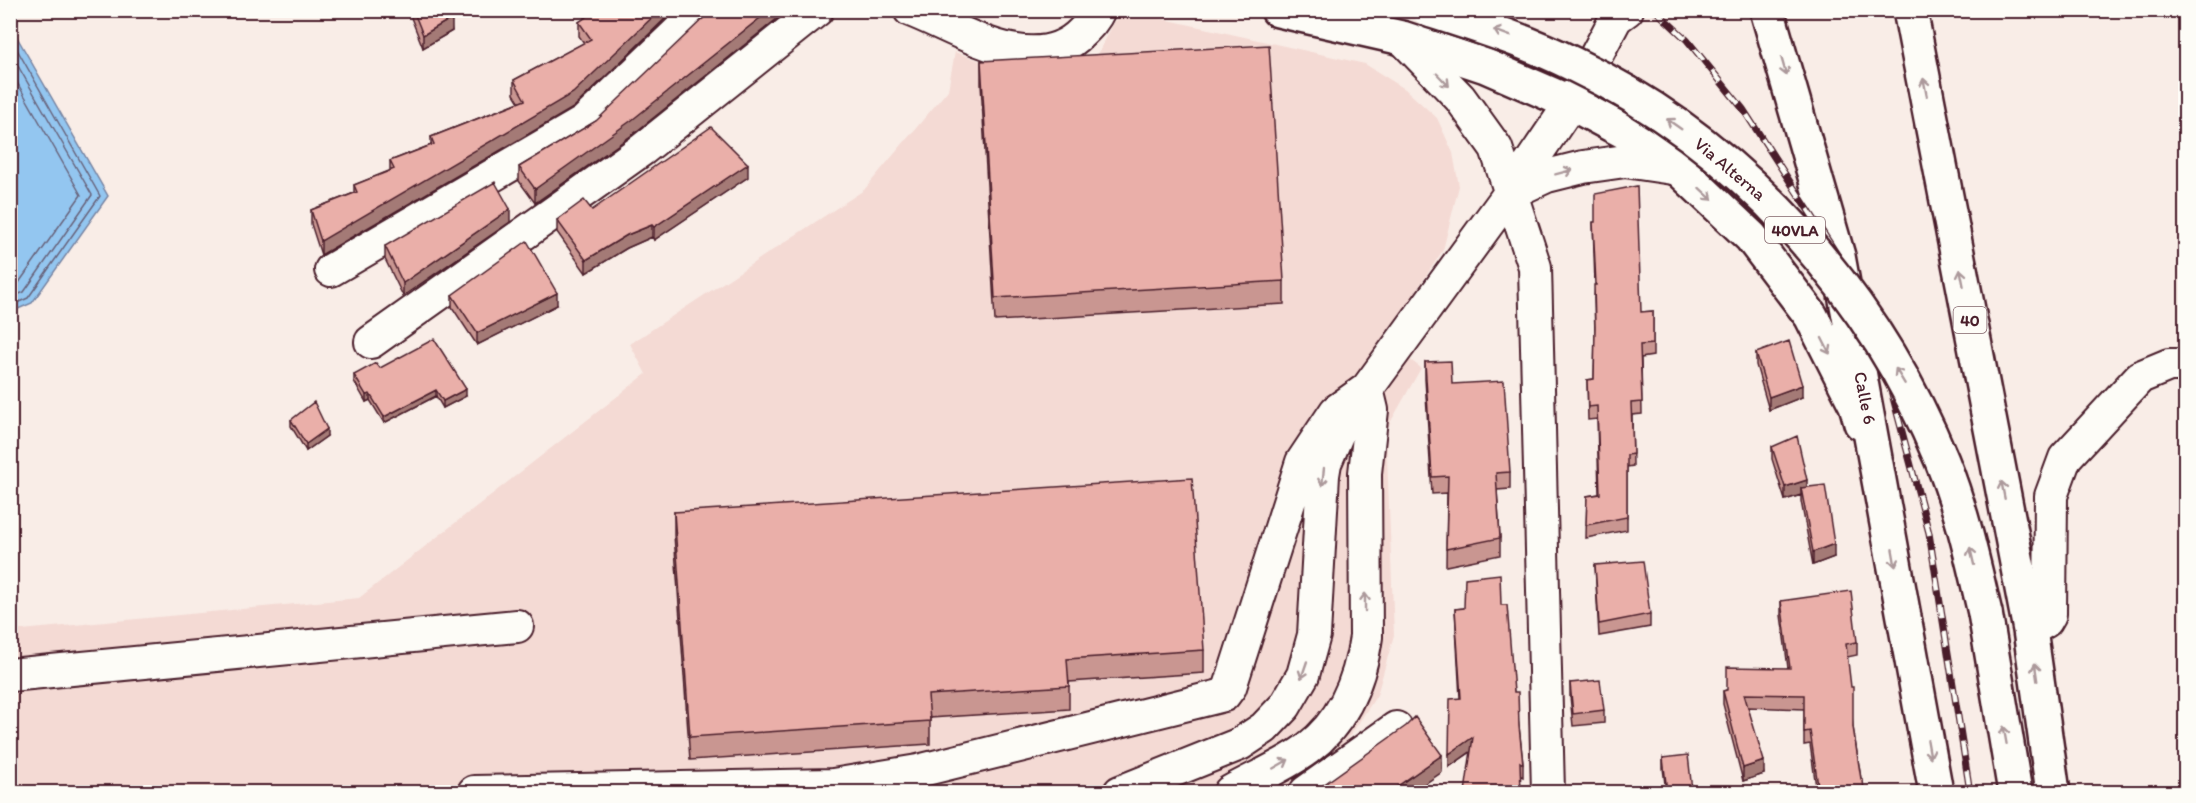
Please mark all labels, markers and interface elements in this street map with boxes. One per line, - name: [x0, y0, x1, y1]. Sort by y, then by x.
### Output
- one-way arrow: [1493, 27, 1511, 38]
- one-way arrow: [1778, 57, 1790, 76]
- one-way arrow: [1436, 73, 1451, 88]
- one-way arrow: [1919, 77, 1930, 97]
- one-way arrow: [1666, 118, 1682, 130]
- street label: Via Alterna: [1690, 133, 1771, 206]
- one-way arrow: [1554, 166, 1573, 177]
- one-way arrow: [1698, 187, 1713, 201]
- road number: 40VLA: [1765, 217, 1825, 243]
- one-way arrow: [1956, 269, 1967, 288]
- road number: 40: [1954, 307, 1986, 333]
- one-way arrow: [1820, 337, 1832, 354]
- one-way arrow: [1894, 368, 1906, 385]
- street label: Calle 6: [1849, 370, 1881, 426]
- one-way arrow: [1317, 467, 1328, 487]
- one-way arrow: [1997, 481, 2008, 500]
- one-way arrow: [1889, 547, 1900, 567]
- one-way arrow: [1965, 547, 1977, 566]
- one-way arrow: [1359, 592, 1371, 612]
- one-way arrow: [1297, 661, 1308, 679]
- one-way arrow: [2030, 663, 2041, 683]
- one-way arrow: [2000, 725, 2011, 745]
- one-way arrow: [1924, 739, 1935, 759]
- one-way arrow: [1272, 757, 1289, 769]

